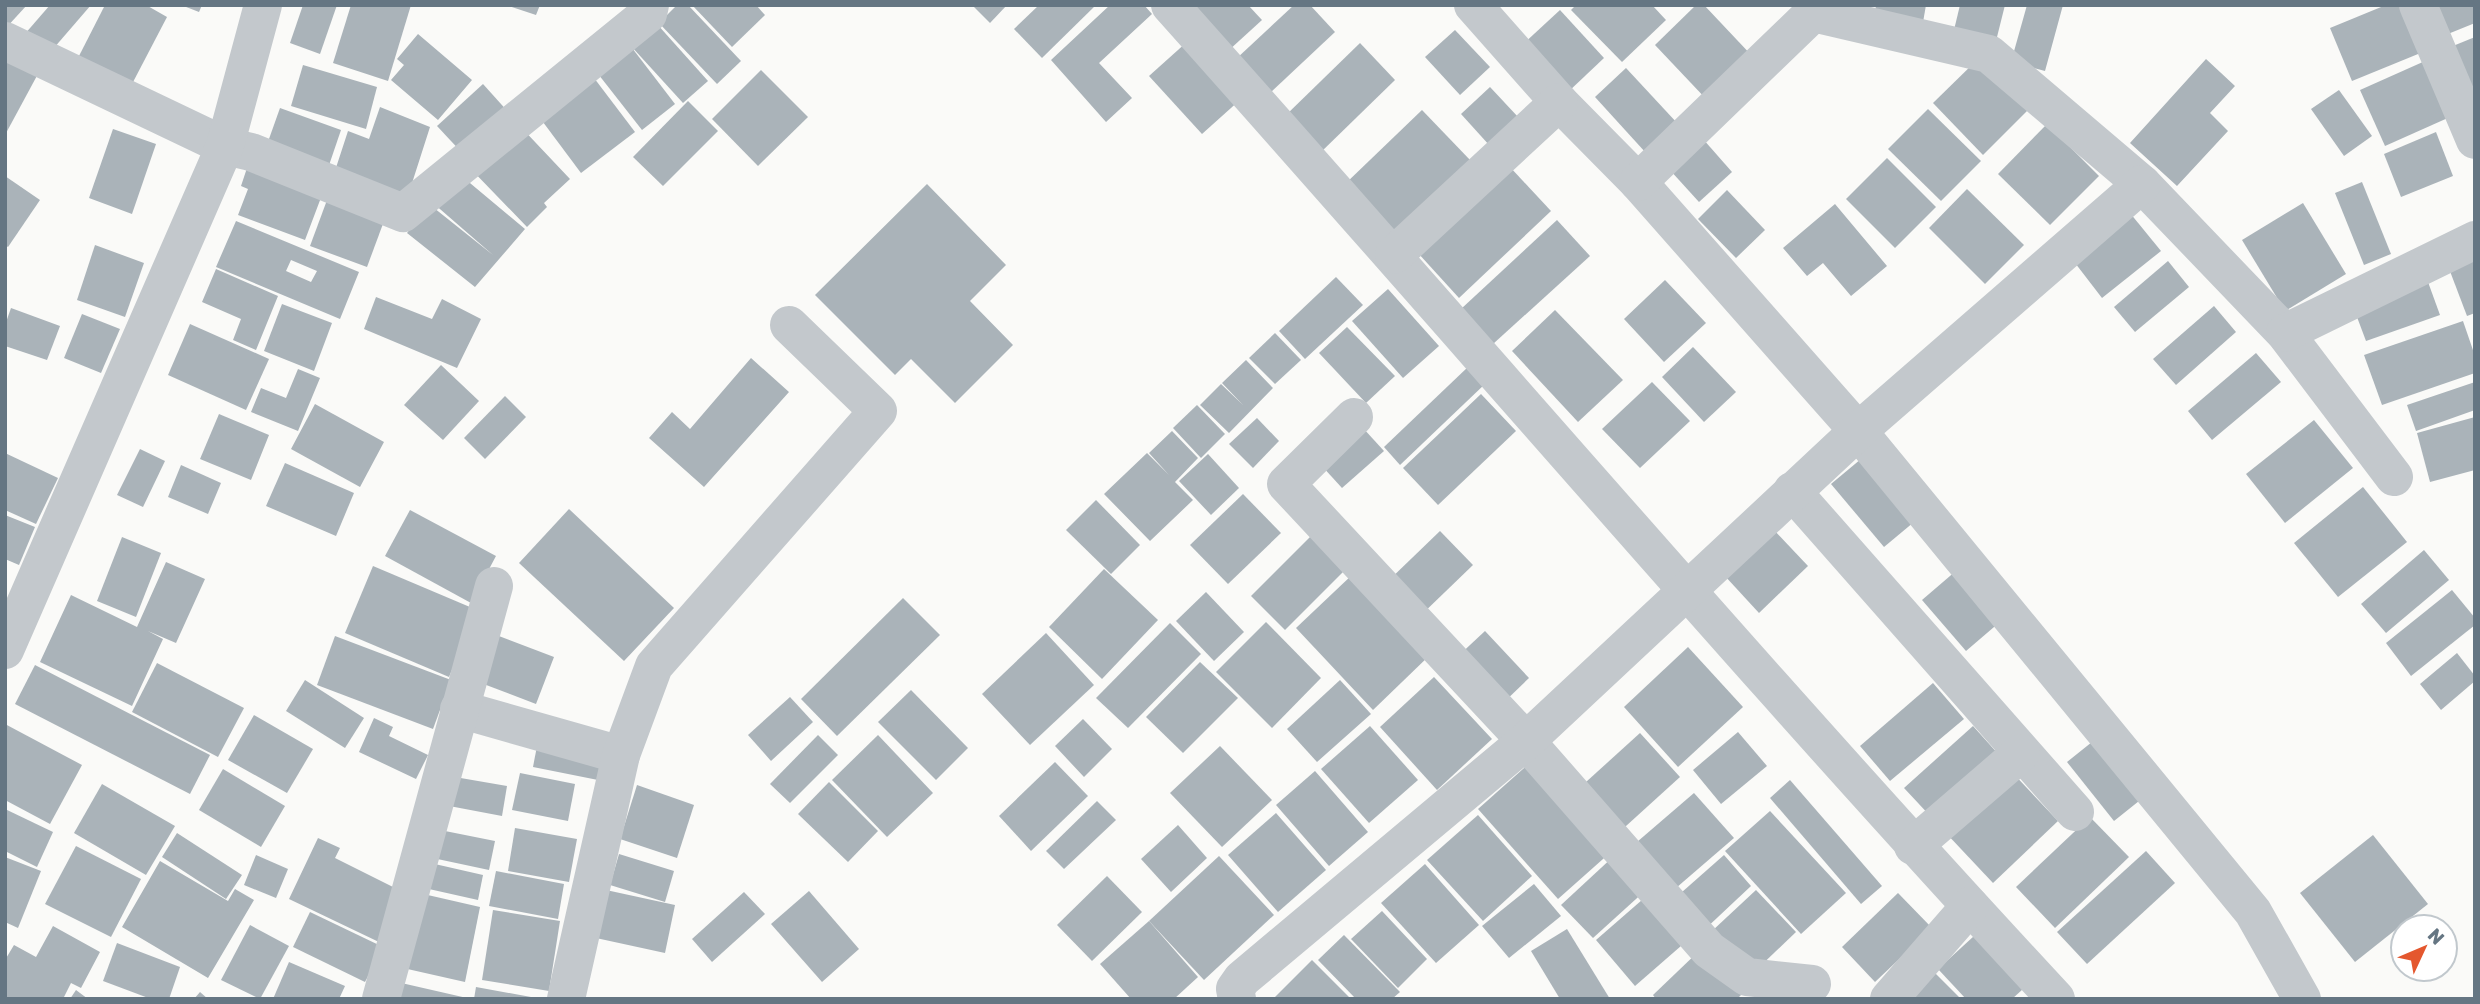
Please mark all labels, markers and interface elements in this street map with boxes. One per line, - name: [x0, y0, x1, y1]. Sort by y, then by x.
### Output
- north arrow: [2389, 913, 2459, 983]
- text: N: [2423, 924, 2449, 949]

